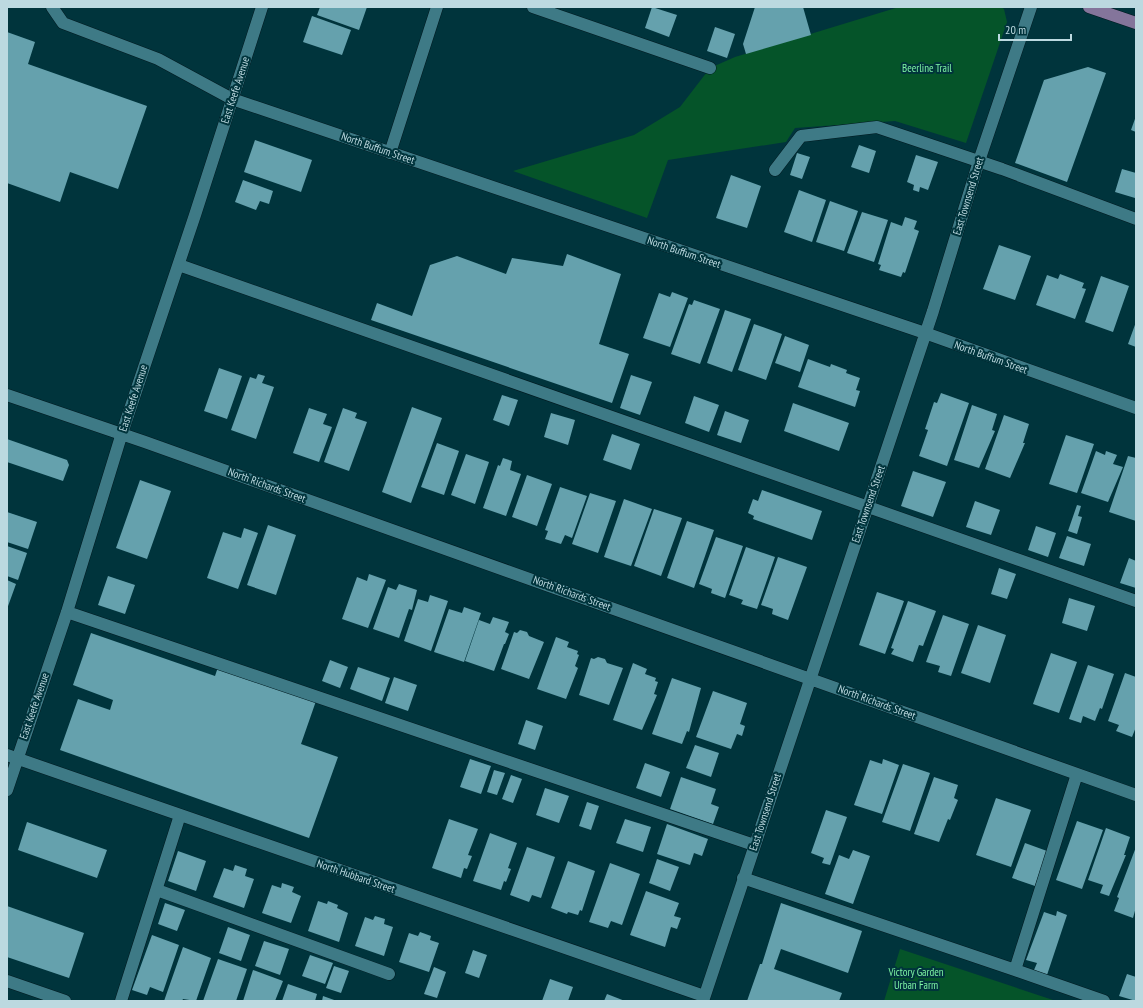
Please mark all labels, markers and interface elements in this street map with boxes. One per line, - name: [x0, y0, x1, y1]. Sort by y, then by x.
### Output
- scale bar: [999, 16, 1071, 42]
- text: 20 m: [1005, 22, 1026, 37]
- street label: East Keefe Avenue: [218, 54, 253, 125]
- park label: Beerline Trail: [902, 61, 952, 75]
- street label: North Buffum Street: [339, 129, 417, 167]
- street label: East Townsend Street: [950, 155, 986, 237]
- street label: North Buffum Street: [645, 233, 723, 271]
- street label: North Buffum Street: [953, 337, 1029, 377]
- street label: East Keefe Avenue: [116, 362, 151, 433]
- street label: North Richards Street: [226, 464, 308, 506]
- street label: East Townsend Street: [848, 464, 888, 544]
- street label: North Richards Street: [531, 572, 613, 614]
- street label: East Keefe Avenue: [16, 671, 52, 741]
- street label: North Richards Street: [836, 681, 918, 723]
- street label: East Townsend Street: [746, 771, 784, 853]
- street label: North Hubbard Street: [315, 856, 397, 896]
- park label: Victory Garden Urban Farm: [887, 965, 944, 992]

